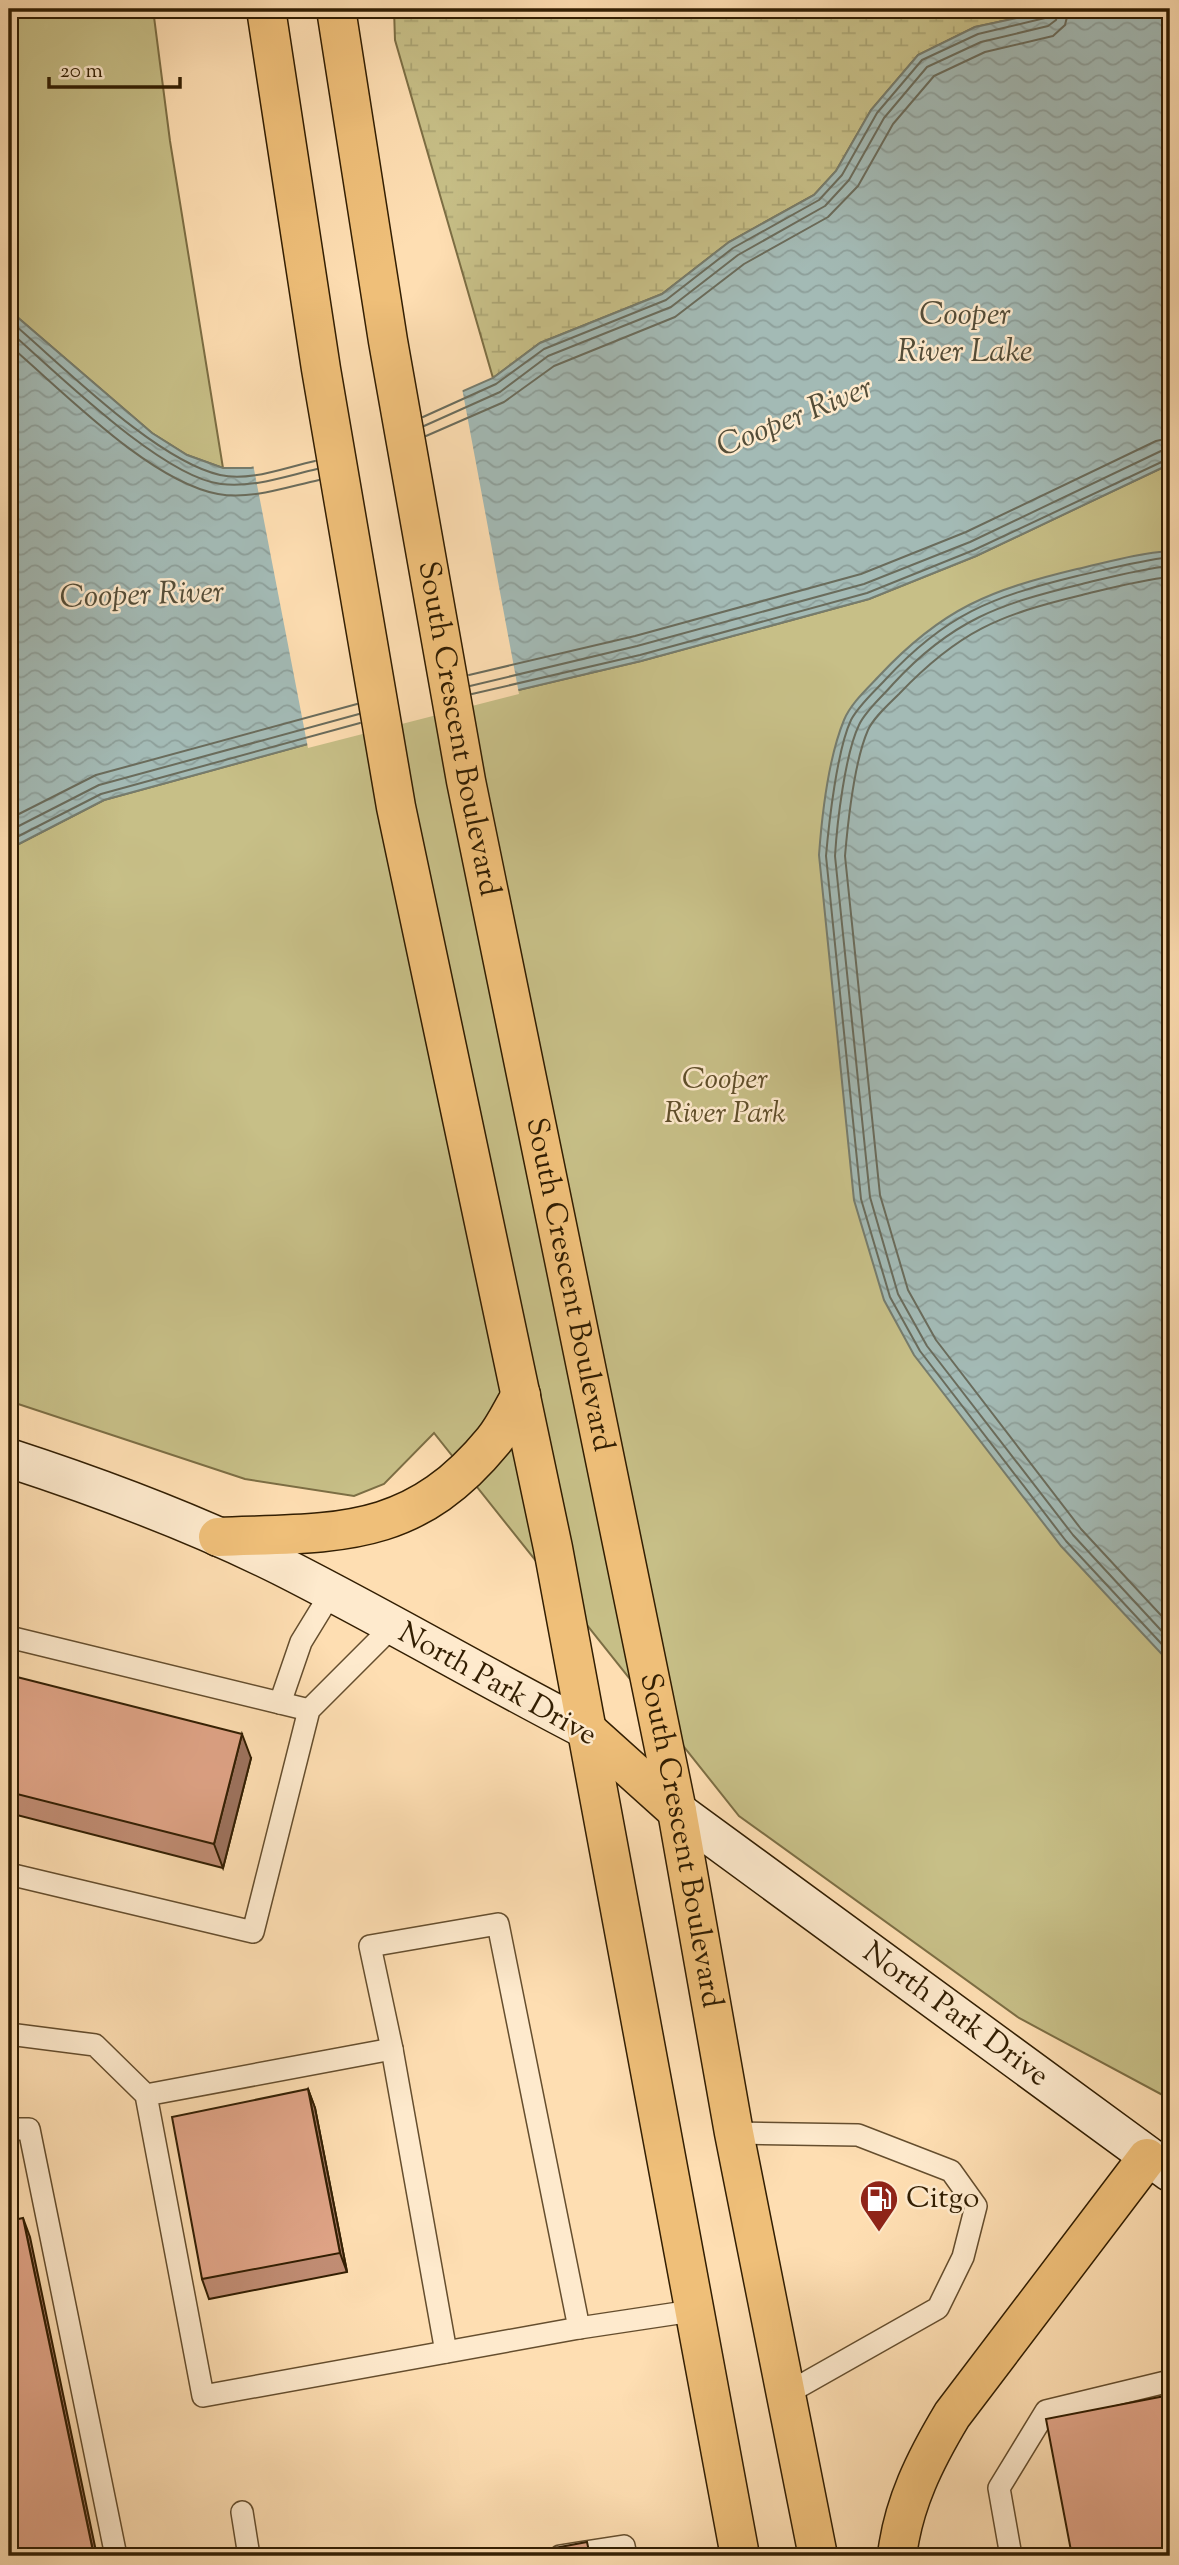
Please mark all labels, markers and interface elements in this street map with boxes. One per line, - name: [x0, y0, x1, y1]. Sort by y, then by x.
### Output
- scale bar: [49, 46, 180, 90]
- text: 20 m: [60, 57, 103, 87]
- water label: Cooper River Lake: [897, 293, 1033, 376]
- water label: Cooper River: [710, 366, 880, 470]
- street label: South Crescent Boulevard: [406, 558, 511, 900]
- water label: Cooper River: [59, 570, 225, 622]
- park label: Cooper River Park: [664, 1059, 786, 1136]
- street label: South Crescent Boulevard: [514, 1114, 624, 1455]
- street label: North Park Drive: [390, 1613, 604, 1757]
- street label: South Crescent Boulevard: [628, 1669, 733, 2011]
- street label: North Park Drive: [853, 1932, 1057, 2098]
- fuel station icon: Citgo: [858, 2178, 900, 2233]
- place label: Citgo: [906, 2178, 979, 2221]

